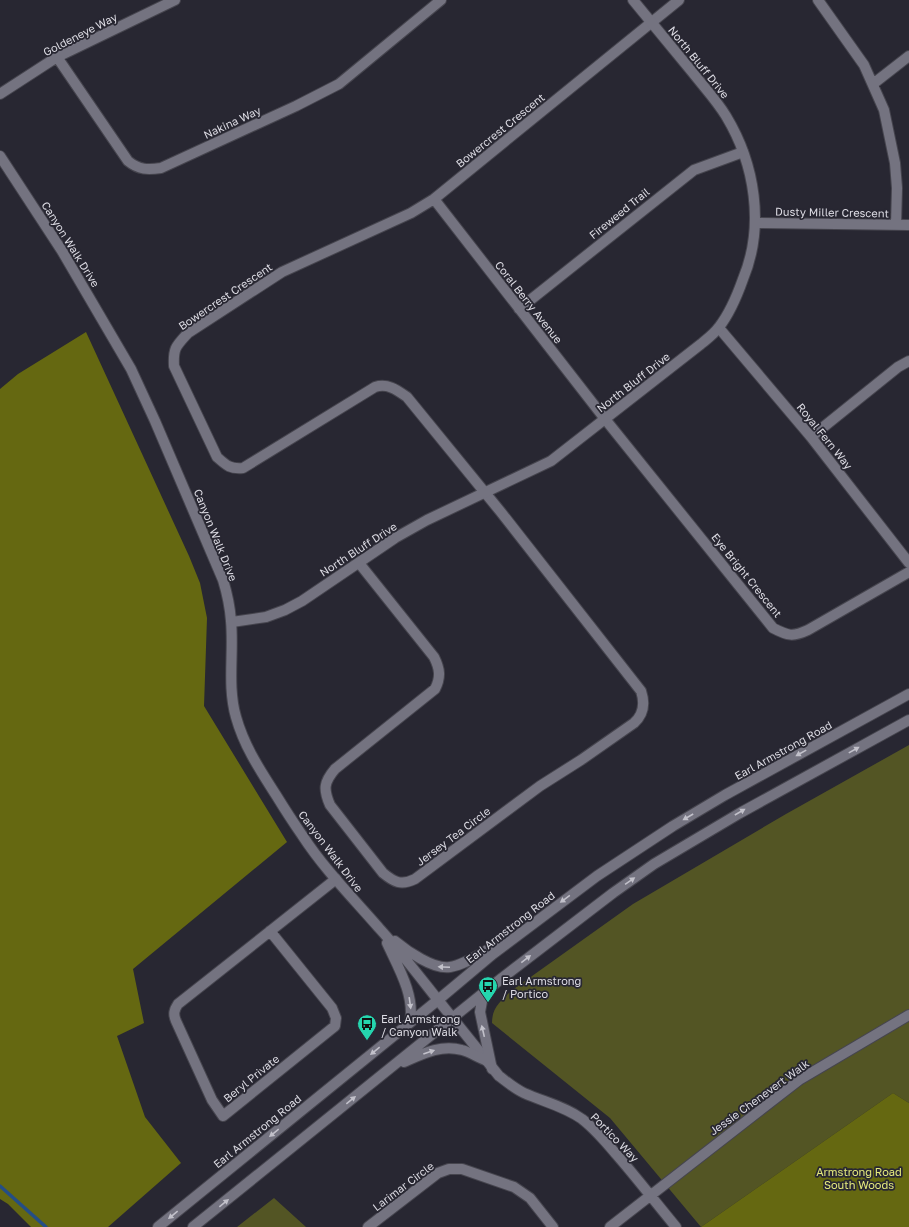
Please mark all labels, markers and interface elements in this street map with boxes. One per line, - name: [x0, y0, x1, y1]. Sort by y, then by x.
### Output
- street label: Goldeneye Way: [41, 10, 119, 58]
- street label: North Bluff Drive: [666, 23, 732, 101]
- street label: Bowercrest Crescent: [453, 90, 547, 170]
- street label: Nakina Way: [201, 103, 263, 141]
- street label: Fireweed Trail: [586, 184, 652, 241]
- street label: Canyon Walk Drive: [39, 199, 103, 289]
- street label: Dusty Miller Crescent: [775, 205, 889, 219]
- street label: Coral Berry Avenue: [493, 258, 565, 346]
- street label: Bowercrest Crescent: [176, 260, 274, 332]
- street label: North Bluff Drive: [594, 349, 672, 415]
- street label: Royal Fern Way: [794, 400, 856, 472]
- street label: Canyon Walk Drive: [192, 487, 240, 583]
- street label: North Bluff Drive: [317, 519, 399, 579]
- street label: Eye Bright Crescent: [709, 530, 785, 620]
- street label: Earl Armstrong Road: [732, 718, 834, 782]
- one-way arrow: [848, 746, 860, 753]
- one-way arrow: [795, 750, 807, 757]
- street label: Jersey Tea Circle: [413, 804, 493, 868]
- street label: Canyon Walk Drive: [296, 808, 366, 894]
- one-way arrow: [734, 809, 746, 816]
- one-way arrow: [682, 814, 694, 821]
- one-way arrow: [625, 877, 635, 885]
- street label: Earl Armstrong Road: [463, 888, 557, 966]
- one-way arrow: [560, 895, 571, 903]
- one-way arrow: [520, 955, 531, 963]
- one-way arrow: [438, 963, 450, 970]
- place label: Earl Armstrong / Portico: [502, 974, 581, 1000]
- bus stop icon: Earl Armstrong / Portico: [477, 975, 499, 1003]
- one-way arrow: [407, 997, 413, 1009]
- place label: Earl Armstrong / Canyon Walk: [381, 1012, 460, 1038]
- bus stop icon: Earl Armstrong / Canyon Walk: [356, 1013, 378, 1041]
- one-way arrow: [480, 1024, 486, 1037]
- one-way arrow: [369, 1046, 380, 1055]
- one-way arrow: [423, 1049, 435, 1055]
- street label: Beryl Private: [220, 1052, 282, 1104]
- street label: Jessie Chenevert Walk: [707, 1057, 811, 1137]
- street label: Earl Armstrong Road: [211, 1092, 303, 1170]
- one-way arrow: [345, 1096, 356, 1105]
- street label: Portico Way: [588, 1110, 642, 1164]
- one-way arrow: [268, 1128, 279, 1137]
- street label: Larimar Circle: [370, 1159, 436, 1213]
- park label: Armstrong Road South Woods: [816, 1165, 902, 1191]
- one-way arrow: [218, 1198, 229, 1207]
- one-way arrow: [168, 1210, 178, 1219]

